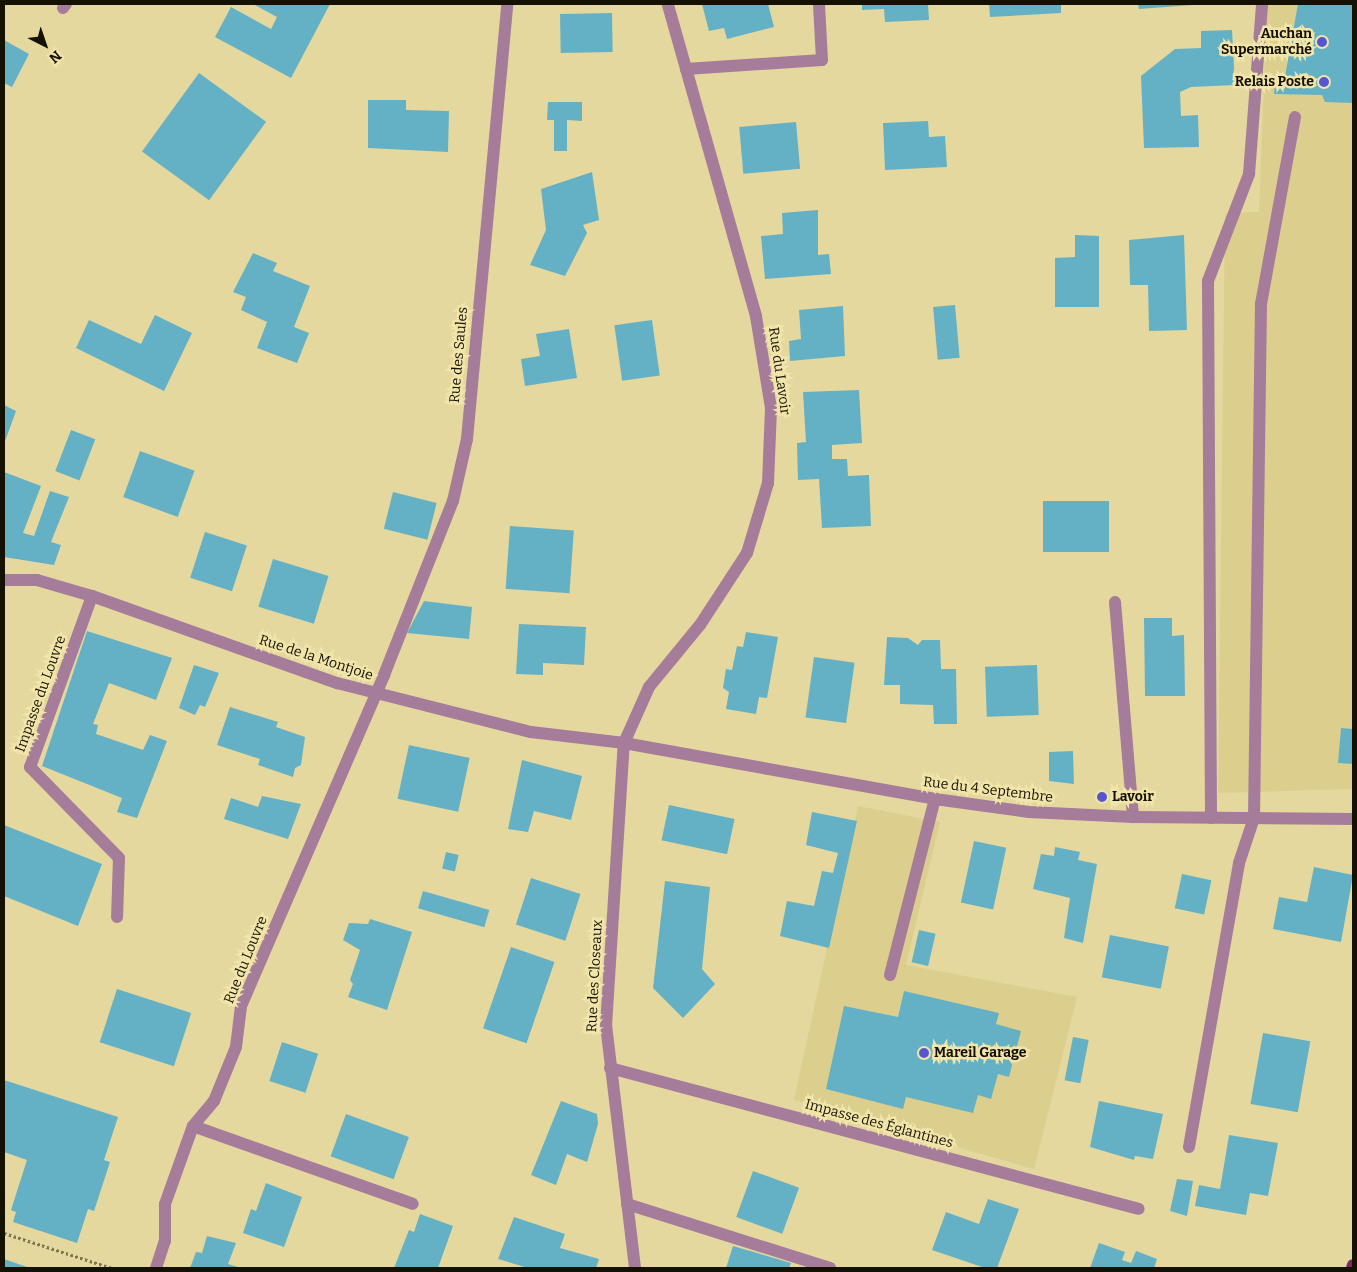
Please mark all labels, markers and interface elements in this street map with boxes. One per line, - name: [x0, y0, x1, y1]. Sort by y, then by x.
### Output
- north arrow: [20, 20, 70, 70]
- place label: Auchan Supermarché: [1221, 26, 1312, 58]
- marker: Auchan Supermarché: [1316, 36, 1328, 48]
- text: N: [46, 47, 65, 67]
- place label: Relais Poste: [1235, 74, 1314, 90]
- marker: Relais Poste: [1318, 76, 1330, 88]
- street label: Rue des Saules: [446, 306, 472, 404]
- street label: Rue du Lavoir: [765, 326, 793, 416]
- street label: Rue de la Montjoie: [257, 632, 375, 684]
- street label: Impasse du Louvre: [12, 633, 70, 755]
- street label: Rue du 4 Septembre: [922, 774, 1054, 806]
- place label: Lavoir: [1112, 789, 1154, 805]
- marker: Lavoir: [1096, 791, 1108, 803]
- street label: Rue du Louvre: [221, 914, 271, 1006]
- street label: Rue des Closeaux: [584, 919, 606, 1033]
- place label: Mareil Garage: [934, 1045, 1027, 1061]
- marker: Mareil Garage: [918, 1047, 930, 1059]
- street label: Impasse des Églantines: [803, 1096, 955, 1152]

